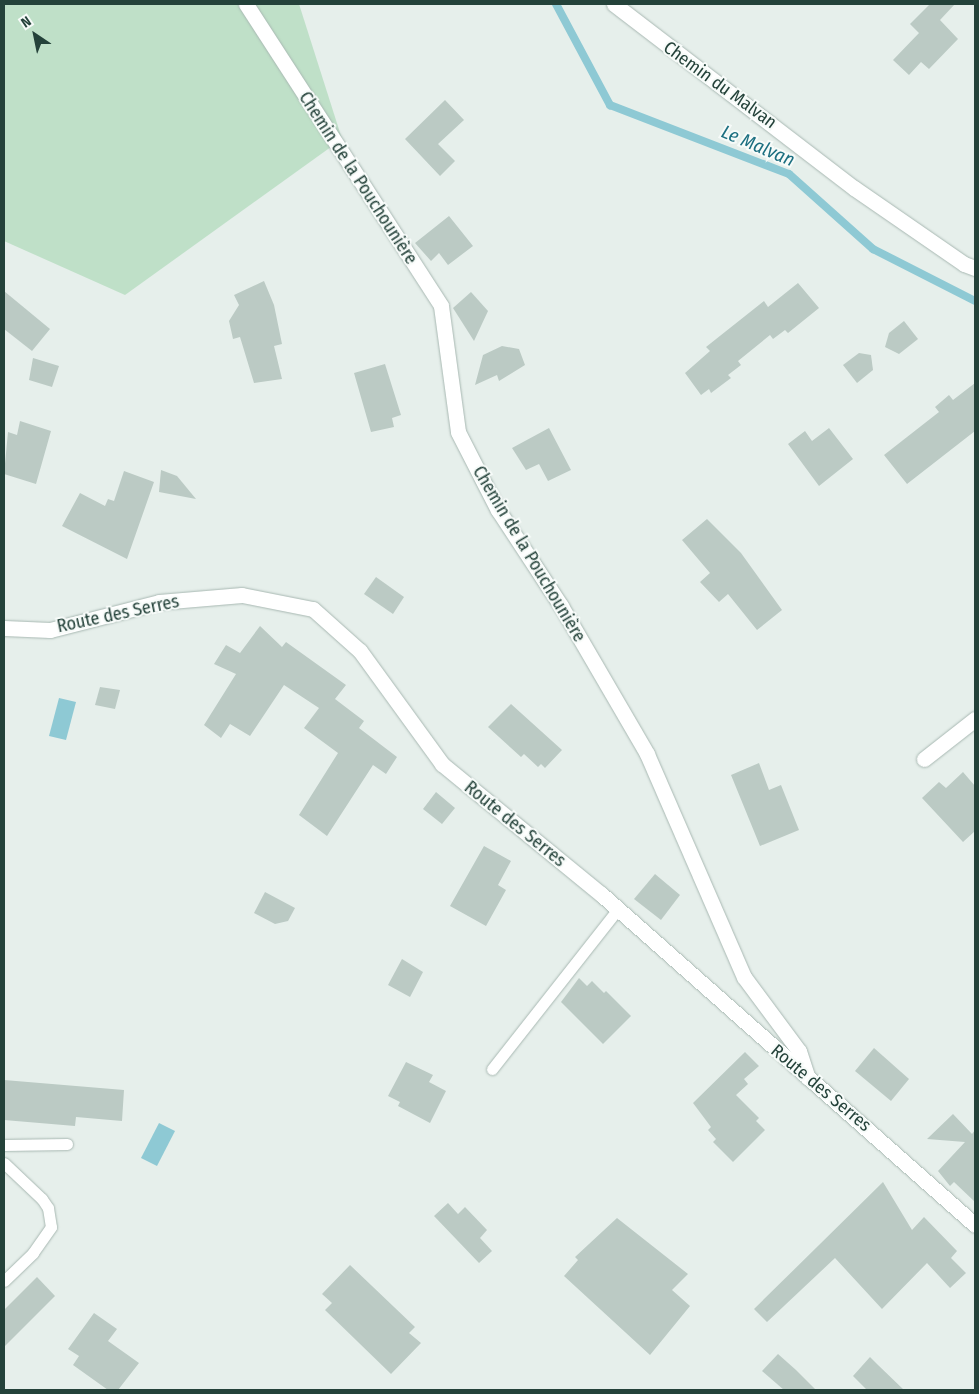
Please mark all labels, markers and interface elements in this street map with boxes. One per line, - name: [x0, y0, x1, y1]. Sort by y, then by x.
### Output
- north arrow: [10, 10, 60, 60]
- text: N: [18, 13, 35, 32]
- street label: Chemin du Malvan: [659, 37, 781, 133]
- street label: Chemin de la Pouchounière: [294, 88, 422, 268]
- water label: Le Malvan: [718, 120, 798, 172]
- street label: Chemin de la Pouchounière: [468, 462, 590, 646]
- street label: Route des Serres: [55, 591, 181, 637]
- street label: Route des Serres: [460, 777, 570, 871]
- street label: Route des Serres: [767, 1040, 875, 1136]

